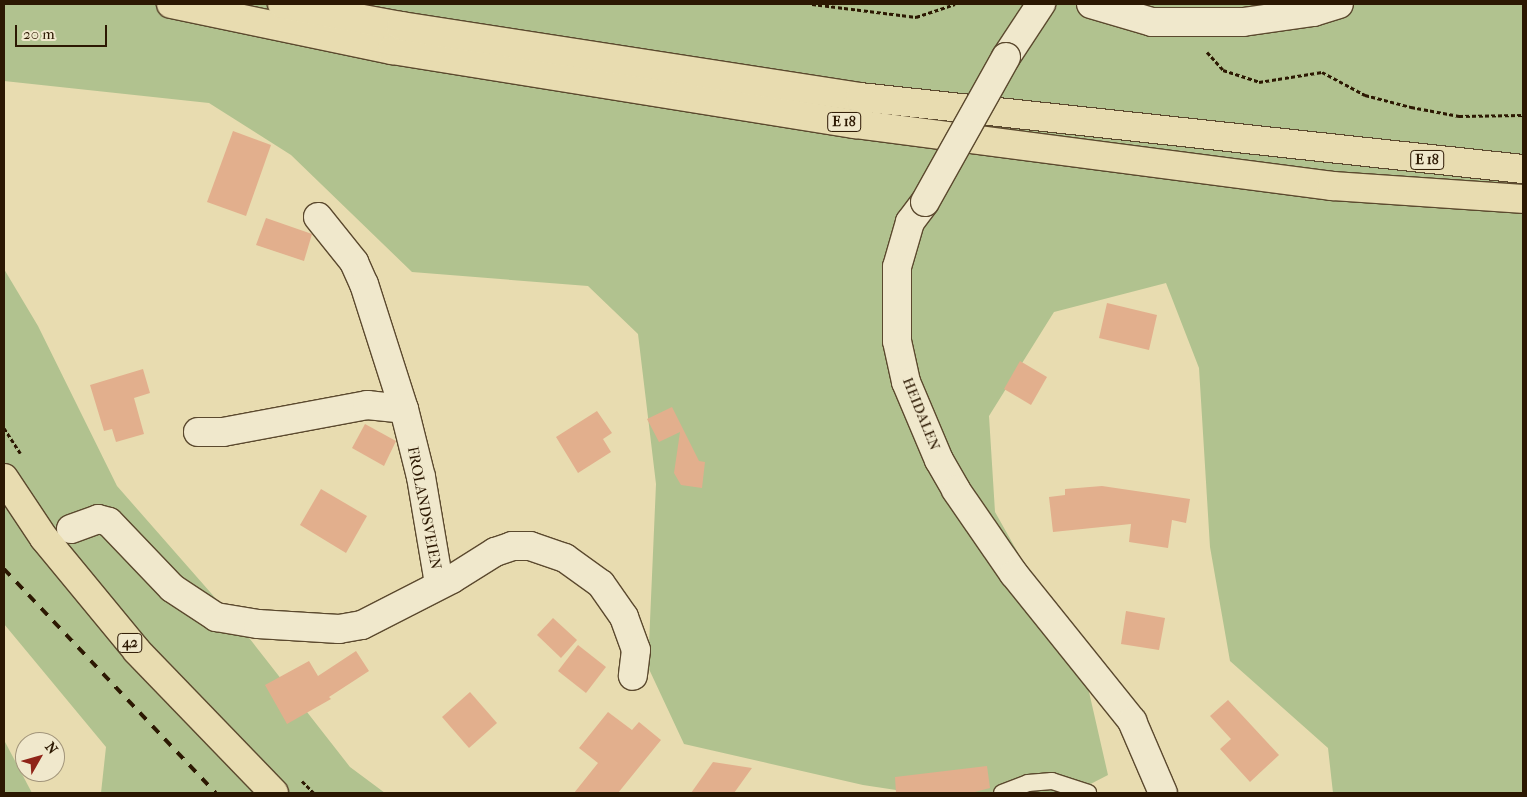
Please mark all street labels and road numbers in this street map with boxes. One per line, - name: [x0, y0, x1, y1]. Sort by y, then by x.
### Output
- road number: E 18: [826, 110, 862, 134]
- road number: E 18: [1410, 148, 1444, 172]
- street label: HEIDALEN: [898, 375, 944, 453]
- street label: FROLANDSVEIEN: [403, 445, 445, 571]
- road number: 42: [116, 632, 144, 654]

